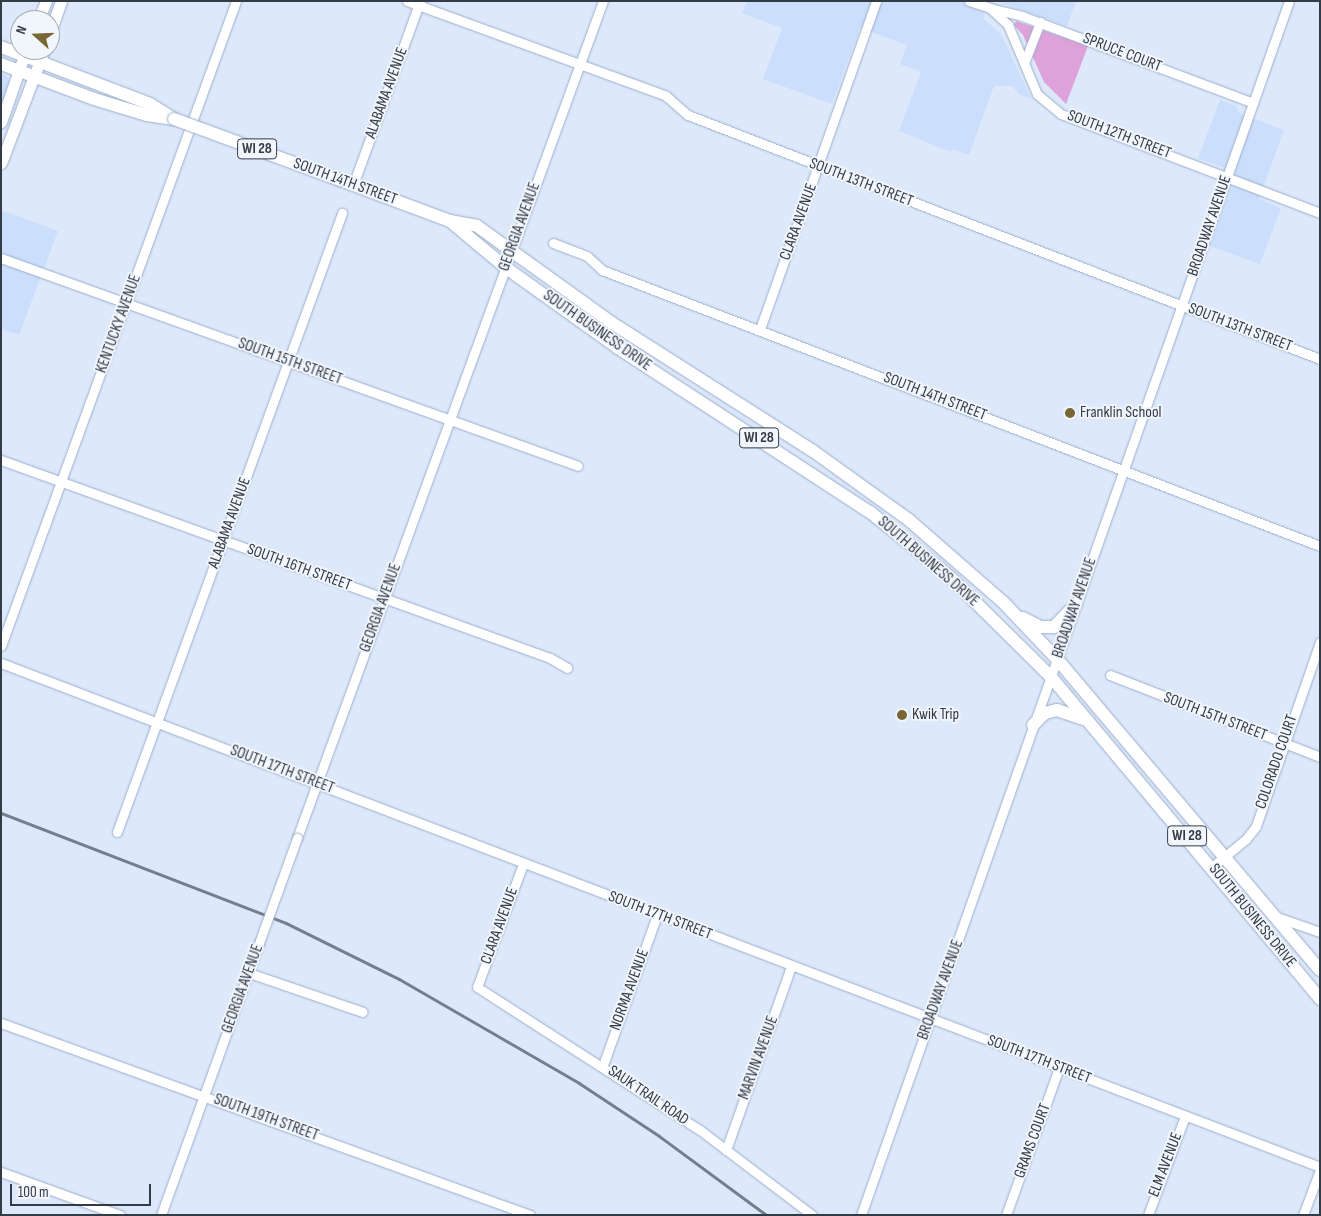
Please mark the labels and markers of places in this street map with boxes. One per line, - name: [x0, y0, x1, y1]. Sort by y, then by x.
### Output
- place label: Franklin School: [1080, 403, 1162, 423]
- marker: Franklin School: [1064, 407, 1076, 419]
- place label: Kwik Trip: [912, 705, 959, 725]
- marker: Kwik Trip: [896, 709, 908, 721]

